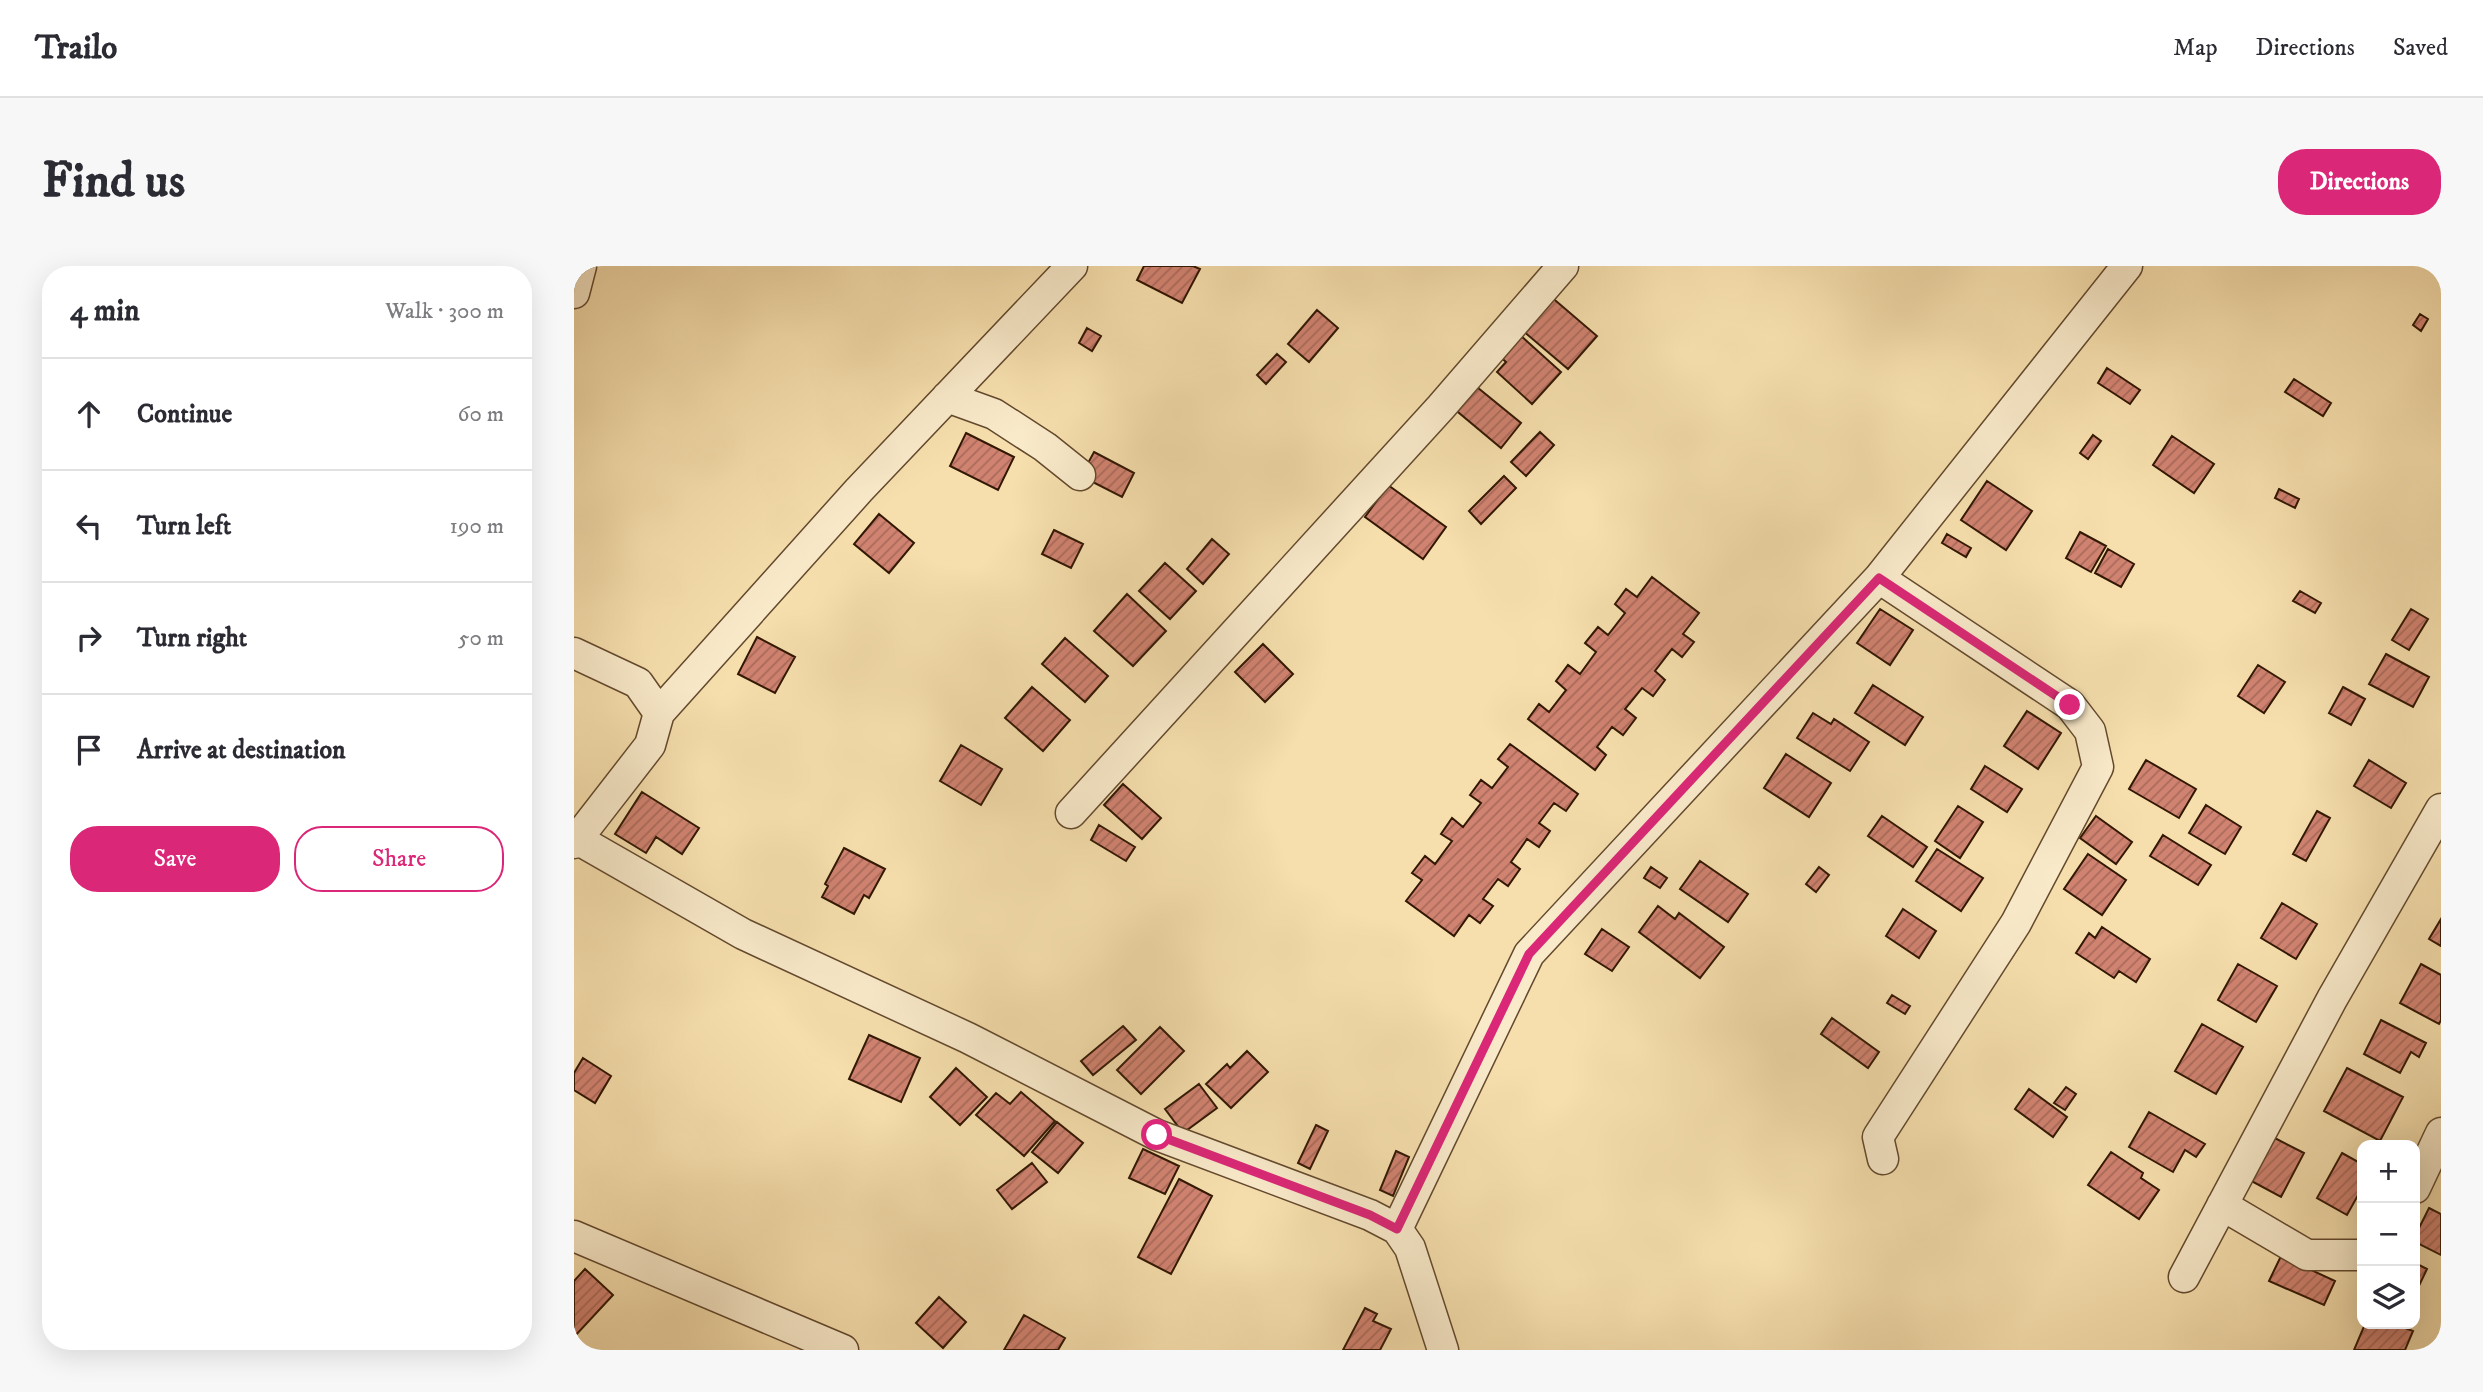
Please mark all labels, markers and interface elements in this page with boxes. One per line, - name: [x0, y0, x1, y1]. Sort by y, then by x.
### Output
- text: Trailo: [35, 28, 117, 69]
- text: Map: [2173, 33, 2218, 63]
- text: Directions: [2256, 33, 2355, 63]
- text: Saved: [2393, 33, 2448, 63]
- button: Directions: [2278, 149, 2441, 215]
- text: Find us: [42, 151, 185, 213]
- text: 4 min: [70, 293, 140, 330]
- text: Walk · 300 m: [385, 297, 504, 326]
- icon: ahead: [70, 395, 108, 433]
- text: Continue: [137, 398, 232, 431]
- text: 60 m: [457, 400, 504, 429]
- icon: left: [70, 507, 108, 545]
- text: Turn left: [137, 510, 231, 543]
- text: 190 m: [450, 512, 504, 541]
- icon: right: [70, 619, 108, 657]
- text: Turn right: [137, 622, 247, 655]
- text: 50 m: [458, 624, 504, 653]
- route end: [2054, 689, 2085, 720]
- icon: arrive: [70, 731, 108, 769]
- text: Arrive at destination: [137, 734, 346, 767]
- button: Save: [70, 826, 280, 892]
- button: Share: [294, 826, 504, 892]
- route start: [1141, 1119, 1172, 1150]
- map controls: [2357, 1140, 2420, 1329]
- button: +: [2357, 1140, 2420, 1203]
- button: −: [2357, 1203, 2420, 1266]
- button: layers: [2357, 1266, 2420, 1329]

